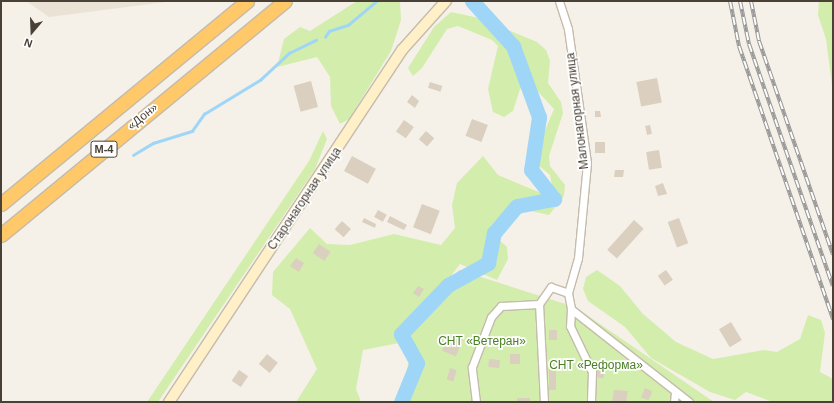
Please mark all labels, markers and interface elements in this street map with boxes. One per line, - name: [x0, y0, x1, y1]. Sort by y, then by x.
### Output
- north arrow: [12, 12, 52, 52]
- text: N: [22, 36, 34, 50]
- street label: Малонагорная улица: [564, 52, 592, 170]
- street label: «Дон»: [125, 100, 161, 134]
- road number: М-4: [90, 140, 118, 158]
- street label: Старонагорная улица: [265, 145, 345, 253]
- park label: СНТ «Ветеран»: [438, 335, 526, 349]
- park label: СНТ «Реформа»: [549, 359, 643, 373]

